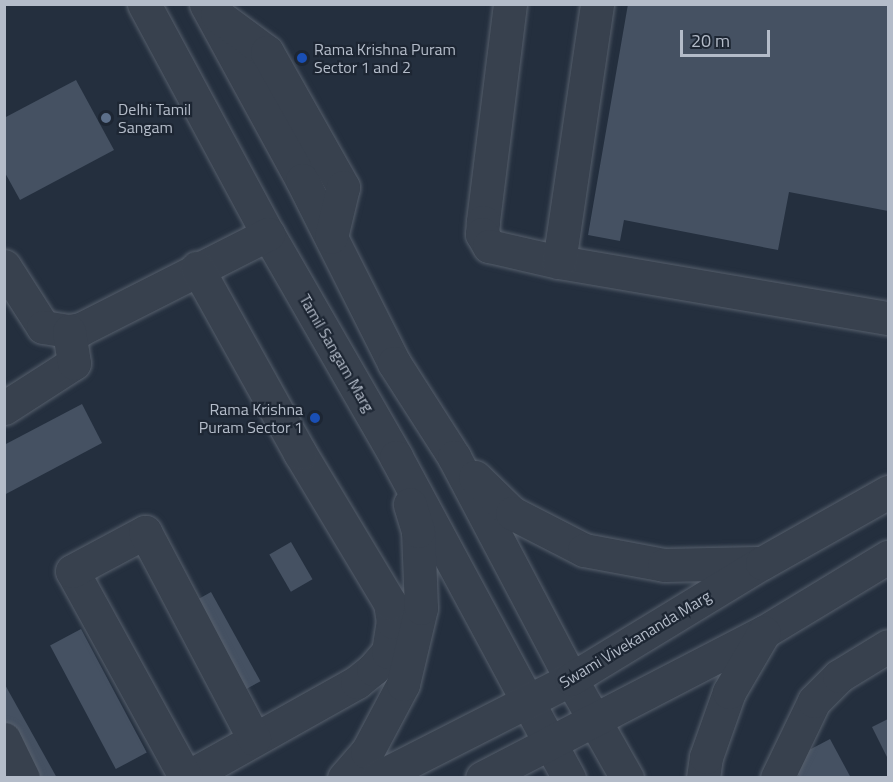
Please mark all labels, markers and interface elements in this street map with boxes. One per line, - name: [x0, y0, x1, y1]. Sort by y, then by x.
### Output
- scale bar: [683, 18, 773, 56]
- text: 20 m: [691, 27, 730, 54]
- place label: Rama Krishna Puram Sector 1 and 2: [314, 39, 456, 77]
- marker: Rama Krishna Puram Sector 1 and 2: [295, 51, 309, 65]
- place label: Delhi Tamil Sangam: [118, 99, 191, 137]
- marker: Delhi Tamil Sangam: [99, 111, 113, 125]
- street label: Tamil Sangam Marg: [296, 291, 378, 415]
- place label: Rama Krishna Puram Sector 1: [199, 399, 303, 437]
- marker: Rama Krishna Puram Sector 1: [308, 411, 322, 425]
- street label: Swami Vivekananda Marg: [556, 586, 714, 692]

